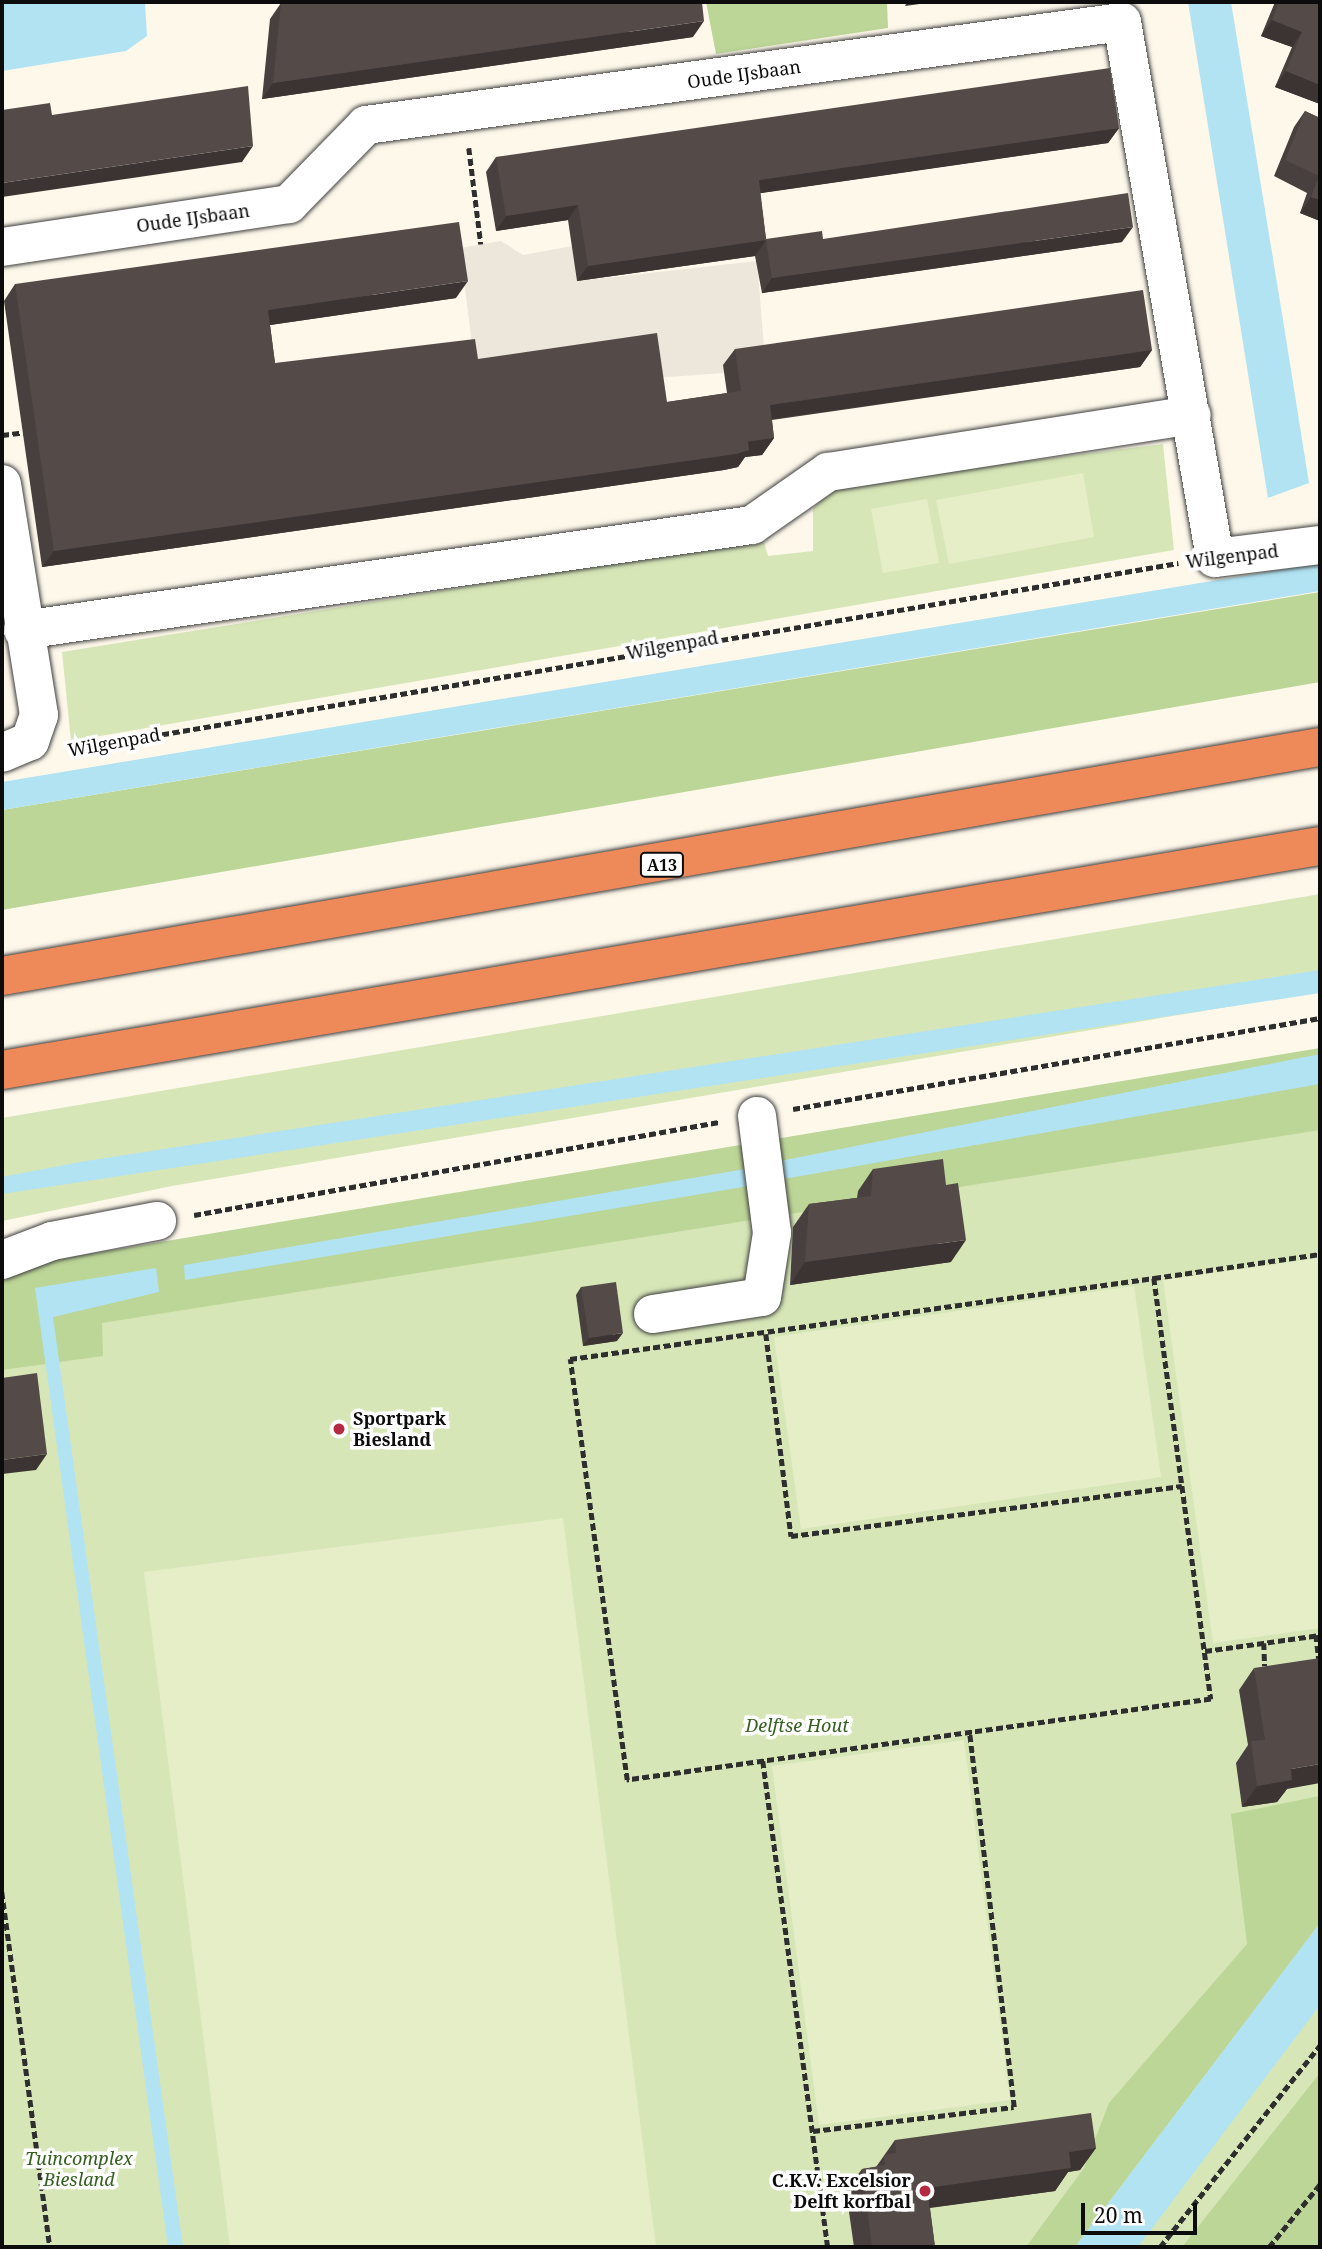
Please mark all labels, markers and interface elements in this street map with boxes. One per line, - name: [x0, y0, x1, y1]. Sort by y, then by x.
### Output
- street label: Oude IJsbaan: [686, 55, 802, 93]
- street label: Oude IJsbaan: [135, 199, 251, 237]
- street label: Wilgenpad: [1184, 540, 1280, 572]
- street label: Wilgenpad: [624, 626, 720, 664]
- street label: Wilgenpad: [66, 723, 162, 761]
- road number: A13: [639, 852, 685, 878]
- place label: Sportpark Biesland: [353, 1408, 446, 1450]
- marker: Sportpark Biesland: [331, 1421, 347, 1437]
- park label: Delftse Hout: [745, 1714, 849, 1736]
- park label: Tuincomplex Biesland: [25, 2148, 133, 2190]
- place label: C.K.V. Excelsior Delft korfbal: [772, 2170, 911, 2212]
- marker: C.K.V. Excelsior Delft korfbal: [917, 2183, 933, 2199]
- scale bar: [1084, 2190, 1200, 2234]
- text: 20 m: [1094, 2201, 1143, 2229]

